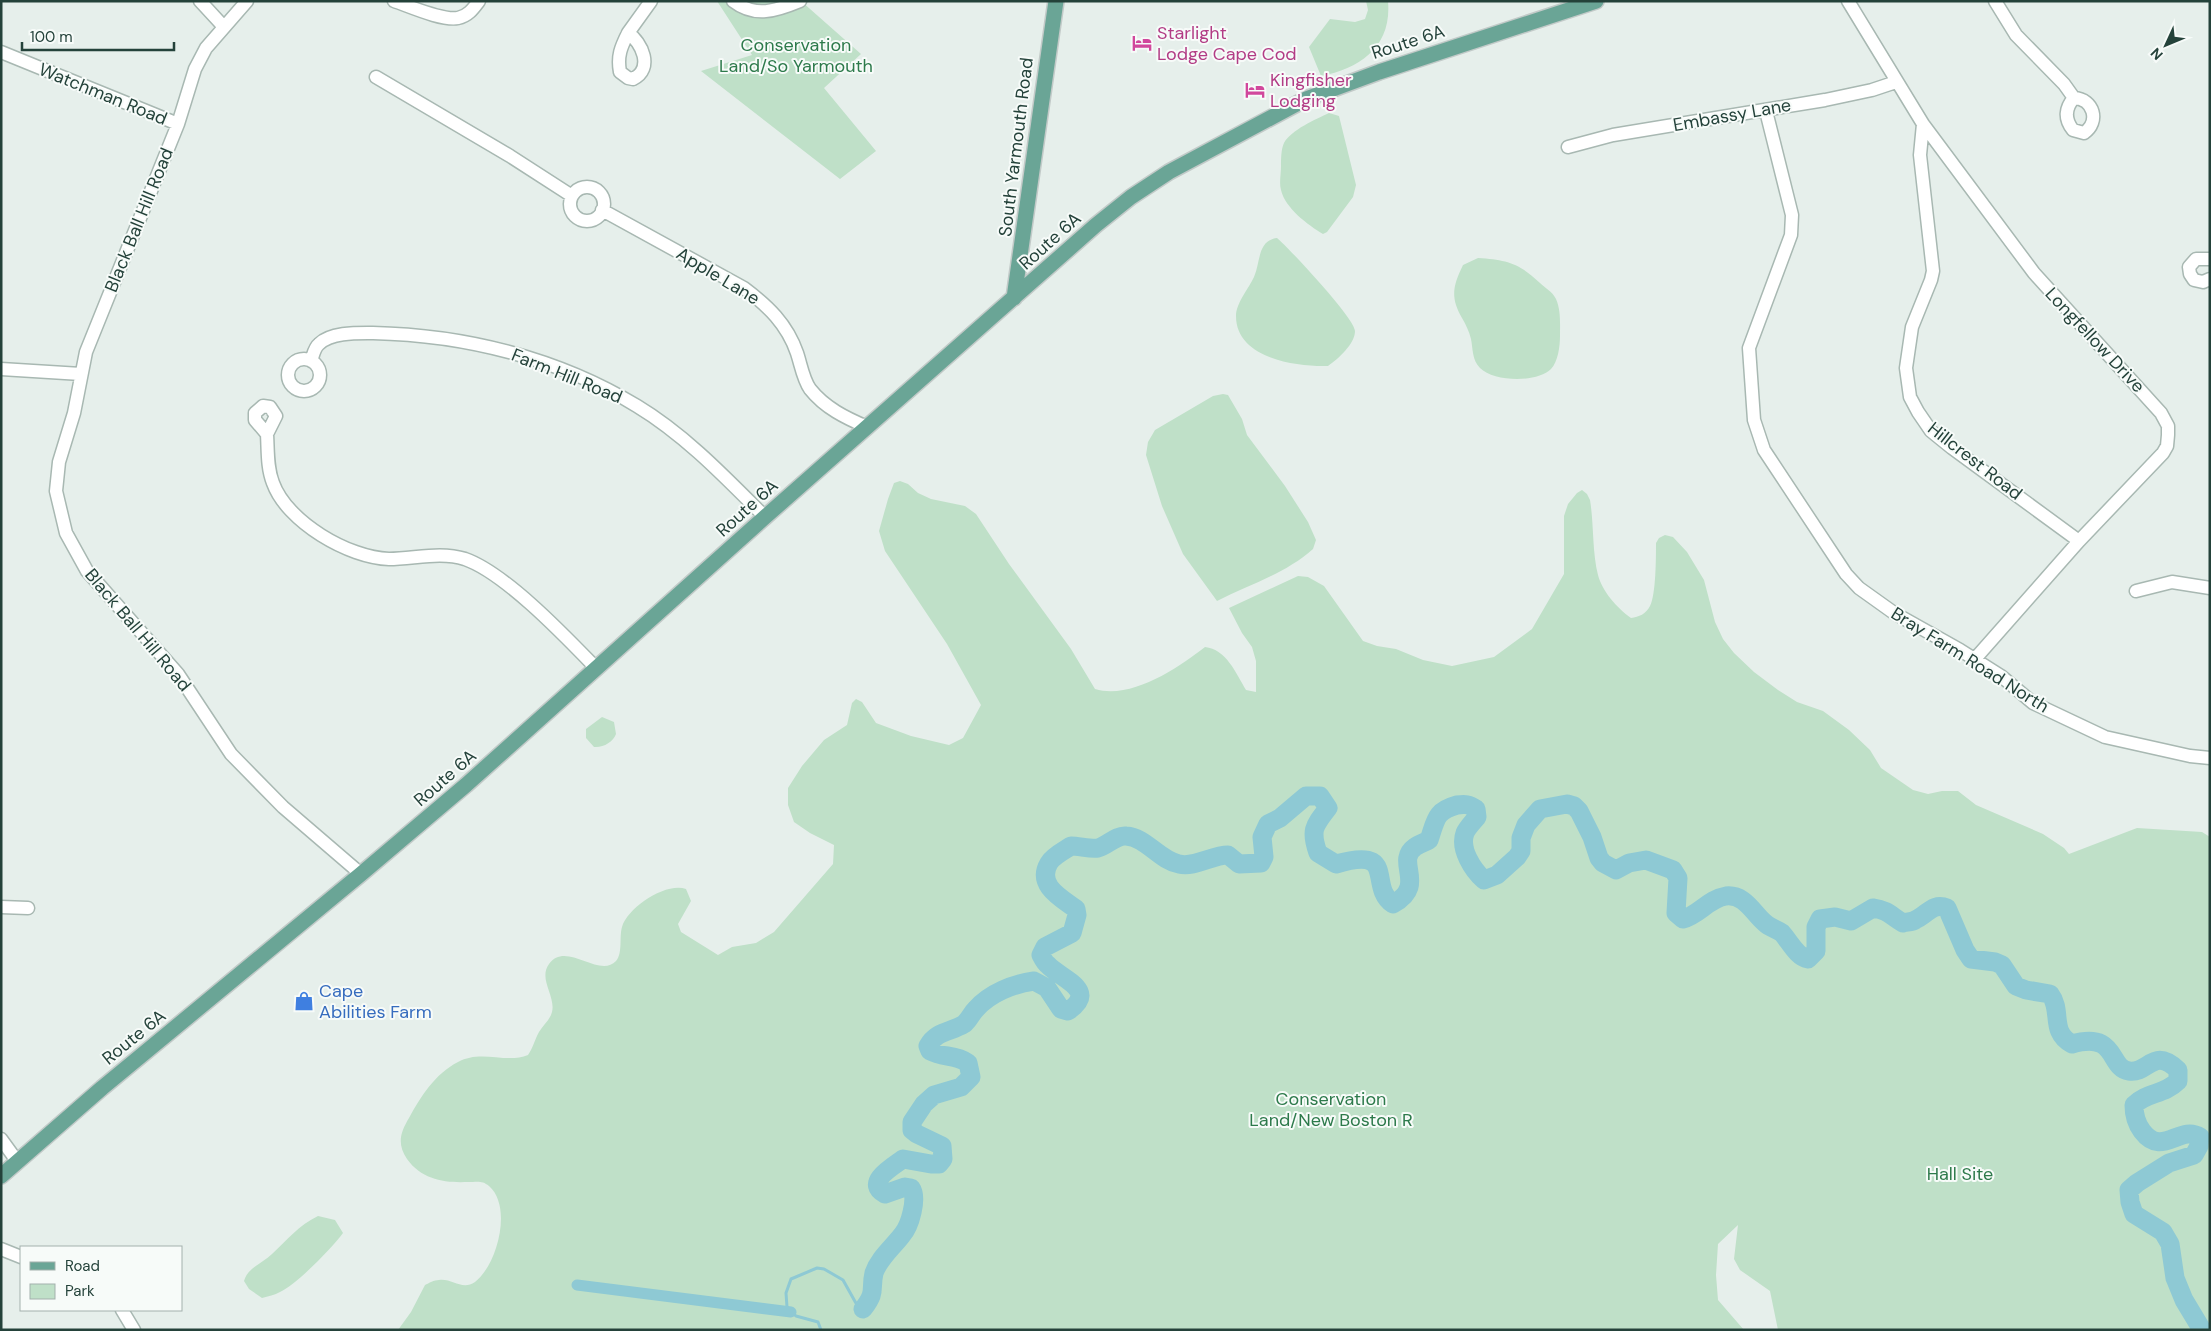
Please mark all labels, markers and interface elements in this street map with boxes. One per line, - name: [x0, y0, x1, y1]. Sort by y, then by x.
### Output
- street label: Route 6A: [1368, 19, 1448, 65]
- scale bar: [22, 20, 175, 52]
- north arrow: [2141, 20, 2191, 70]
- place label: Starlight Lodge Cape Cod: [1157, 21, 1297, 66]
- text: 100 m: [30, 27, 73, 47]
- hotel icon: Starlight Lodge Cape Cod: [1131, 32, 1153, 54]
- park label: Conservation Land/So Yarmouth: [719, 33, 873, 78]
- text: N: [2147, 44, 2167, 64]
- street label: South Yarmouth Road: [993, 56, 1039, 238]
- street label: Watchman Road: [35, 57, 171, 131]
- place label: Kingfisher Lodging: [1270, 68, 1352, 113]
- hotel icon: Kingfisher Lodging: [1244, 79, 1266, 101]
- street label: Embassy Lane: [1671, 93, 1793, 137]
- street label: Black Ball Hill Road: [99, 144, 179, 296]
- street label: Route 6A: [1014, 207, 1086, 275]
- street label: Apple Lane: [672, 242, 764, 310]
- street label: Longfellow Drive: [2040, 282, 2150, 398]
- street label: Farm Hill Road: [508, 343, 626, 409]
- street label: Hillcrest Road: [1923, 416, 2027, 506]
- street label: Route 6A: [711, 474, 783, 542]
- street label: Black Ball Hill Road: [79, 563, 197, 697]
- street label: Bray Farm Road North: [1886, 602, 2054, 718]
- street label: Route 6A: [409, 744, 481, 812]
- place label: Cape Abilities Farm: [319, 979, 432, 1024]
- shop icon: Cape Abilities Farm: [293, 990, 315, 1012]
- street label: Route 6A: [97, 1004, 171, 1070]
- park label: Conservation Land/New Boston R: [1249, 1087, 1413, 1132]
- park label: Hall Site: [1927, 1162, 1993, 1186]
- legend: [20, 1246, 182, 1311]
- text: Road: [65, 1256, 100, 1276]
- text: Park: [65, 1281, 95, 1301]

